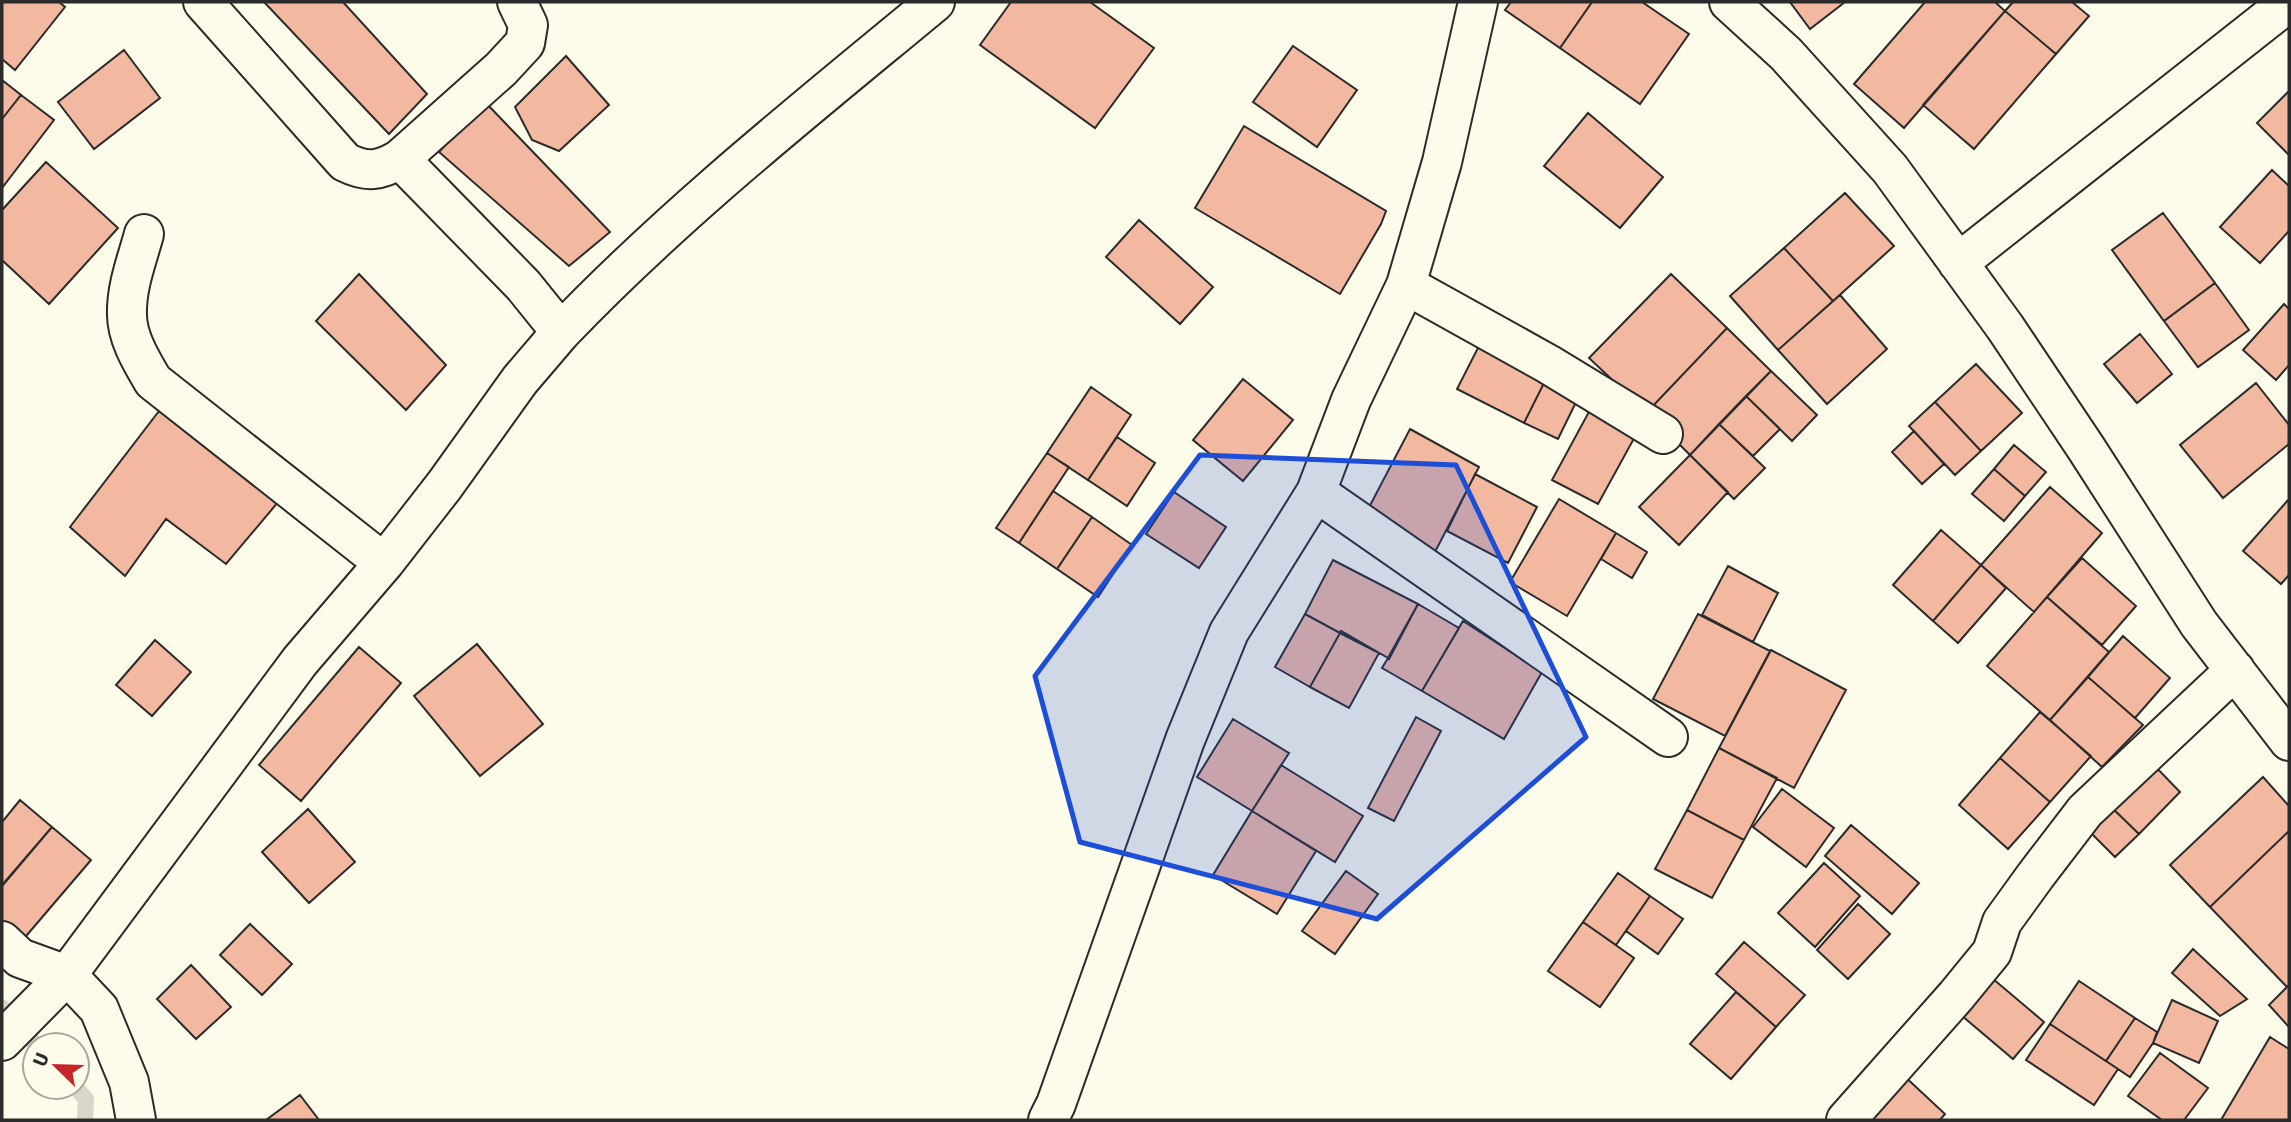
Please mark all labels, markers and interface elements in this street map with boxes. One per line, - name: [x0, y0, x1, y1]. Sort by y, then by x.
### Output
- north arrow: [21, 1031, 91, 1101]
- text: U: [28, 1049, 54, 1070]

